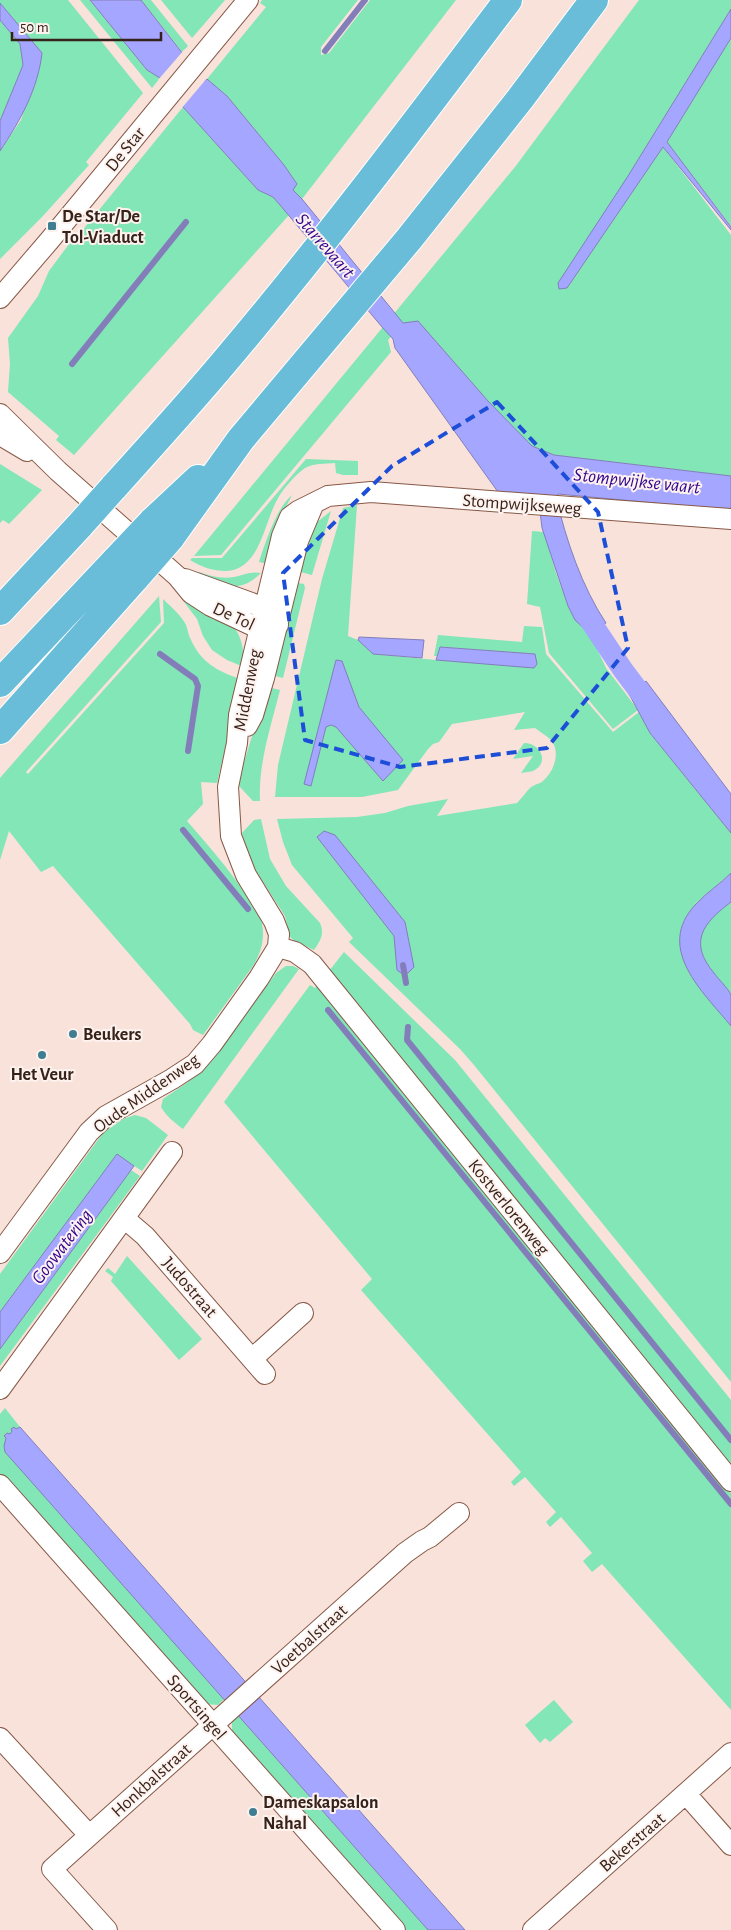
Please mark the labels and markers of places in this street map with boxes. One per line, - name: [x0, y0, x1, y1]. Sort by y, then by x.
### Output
- place label: De Star/De Tol-Viaduct: [62, 208, 144, 247]
- marker: De Star/De Tol-Viaduct: [46, 220, 58, 232]
- place label: Beukers: [83, 1026, 142, 1044]
- marker: Beukers: [67, 1028, 79, 1040]
- marker: Het Veur: [36, 1049, 48, 1061]
- place label: Het Veur: [10, 1066, 74, 1084]
- place label: Dameskapsalon Nahal: [263, 1794, 378, 1833]
- marker: Dameskapsalon Nahal: [247, 1806, 259, 1818]

